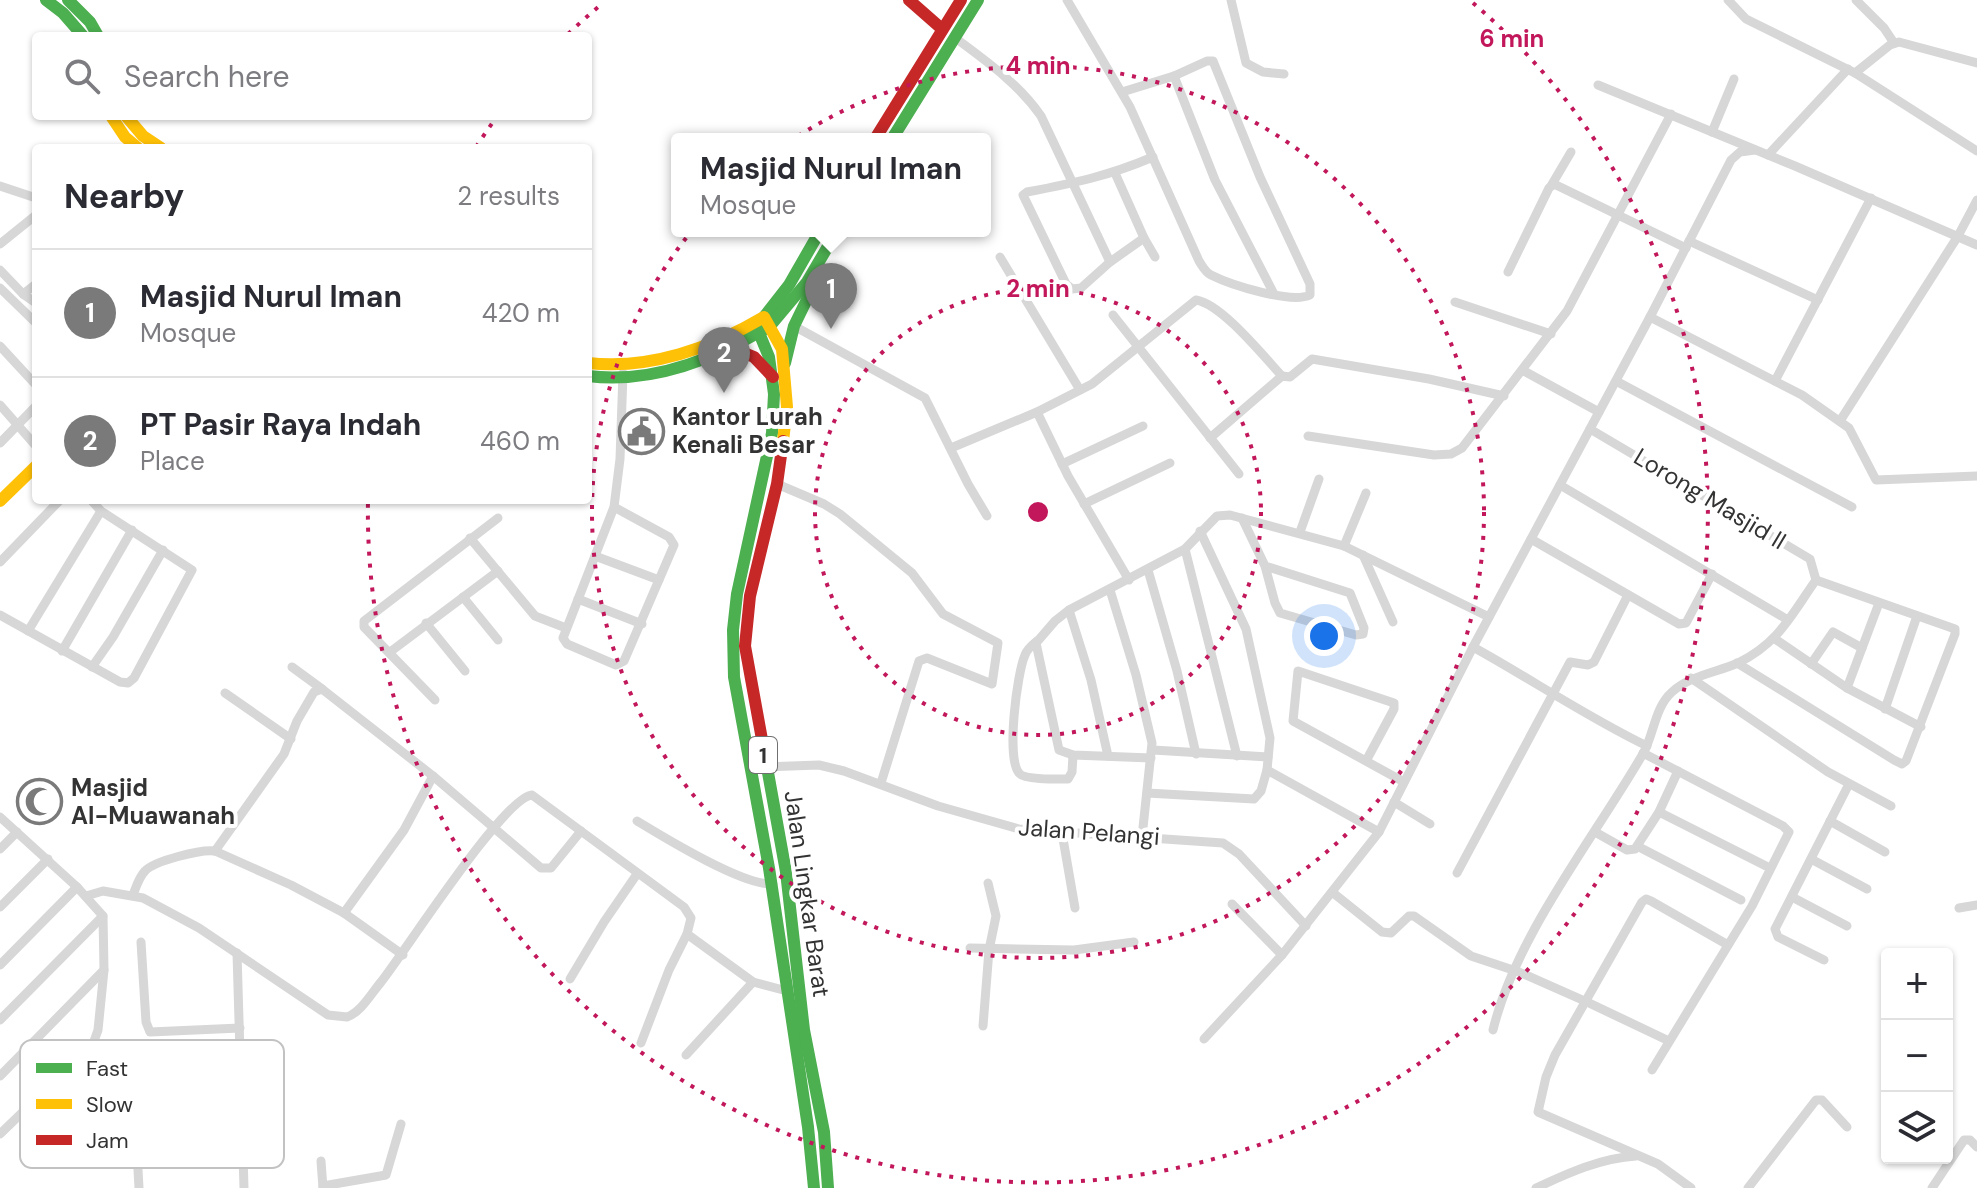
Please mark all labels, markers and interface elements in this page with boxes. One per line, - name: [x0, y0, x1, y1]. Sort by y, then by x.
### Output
- text: 6 min: [1480, 23, 1544, 54]
- search box: [32, 32, 592, 120]
- text: 4 min: [1005, 50, 1071, 81]
- icon: search: [60, 54, 104, 98]
- text: Search here: [124, 57, 290, 96]
- popup: [671, 133, 991, 237]
- text: Masjid Nurul Iman: [700, 149, 962, 188]
- text: Nearby: [64, 174, 184, 219]
- text: 2 results: [457, 179, 560, 213]
- text: Mosque: [700, 188, 796, 222]
- pin: 1: [805, 263, 857, 329]
- text: 2 min: [1006, 273, 1070, 304]
- text: Masjid Nurul Iman: [140, 277, 402, 316]
- text: 1: [85, 296, 95, 330]
- text: 420 m: [482, 296, 560, 330]
- text: Mosque: [140, 316, 236, 350]
- pin: 2: [698, 327, 750, 393]
- place label: Kantor Lurah Kenali Besar: [672, 401, 823, 460]
- text: PT Pasir Raya Indah: [140, 405, 421, 444]
- public building icon: Kantor Lurah Kenali Besar: [617, 407, 665, 455]
- text: 2: [82, 424, 98, 458]
- text: 460 m: [480, 424, 560, 458]
- street label: Lorong Masjid II: [1628, 441, 1792, 556]
- text: Place: [140, 444, 205, 478]
- centre of rings: [1024, 498, 1052, 526]
- your location: [1304, 616, 1344, 656]
- road number: 1: [749, 737, 777, 773]
- place label: Masjid Al-Muawanah: [71, 772, 235, 831]
- mosque icon: Masjid Al-Muawanah: [16, 778, 64, 826]
- street label: Jalan Lingkar Barat: [778, 789, 837, 999]
- street label: Jalan Pelangi: [1017, 811, 1161, 852]
- map controls: [1881, 948, 1953, 1164]
- button: +: [1881, 948, 1953, 1020]
- button: −: [1881, 1020, 1953, 1092]
- legend: [20, 1040, 284, 1168]
- text: Fast: [86, 1054, 128, 1083]
- text: Slow: [86, 1090, 133, 1119]
- button: layers: [1881, 1092, 1953, 1164]
- text: Jam: [86, 1126, 129, 1155]

